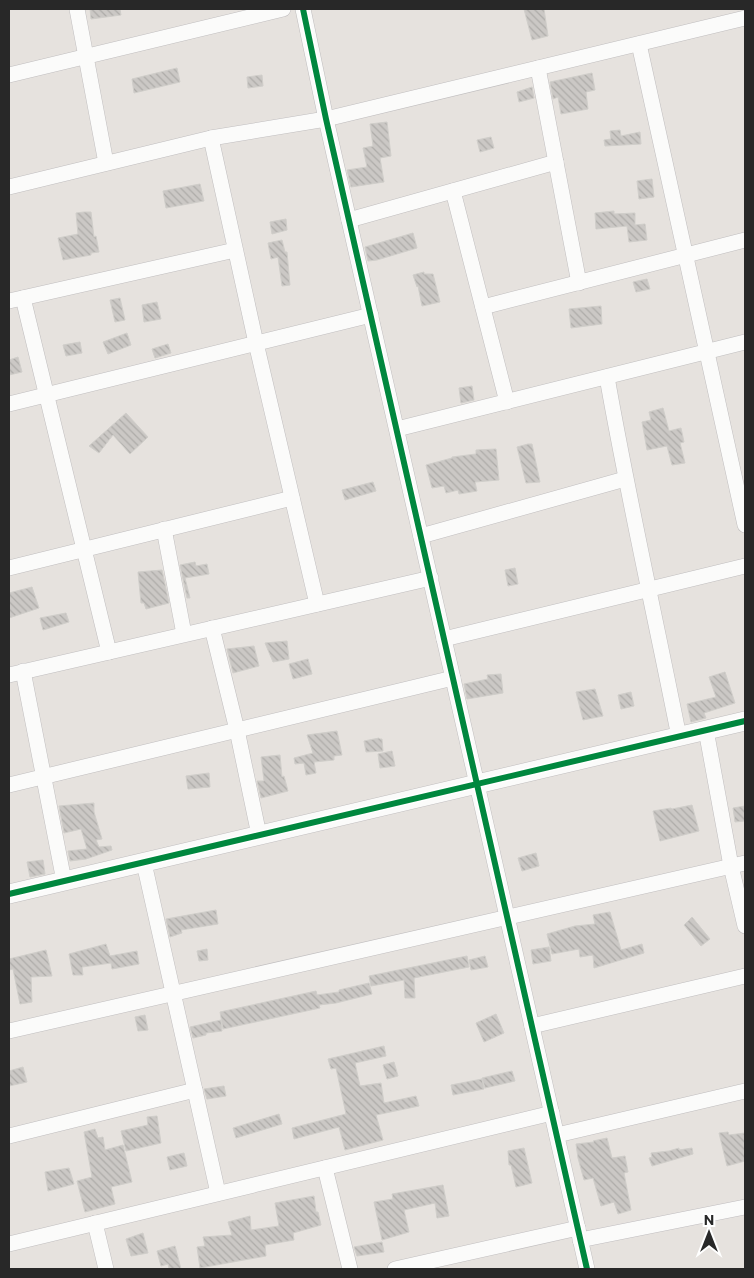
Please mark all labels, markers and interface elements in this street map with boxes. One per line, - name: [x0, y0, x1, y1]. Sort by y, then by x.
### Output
- north arrow: [684, 1208, 734, 1258]
- text: N: [704, 1211, 714, 1228]

